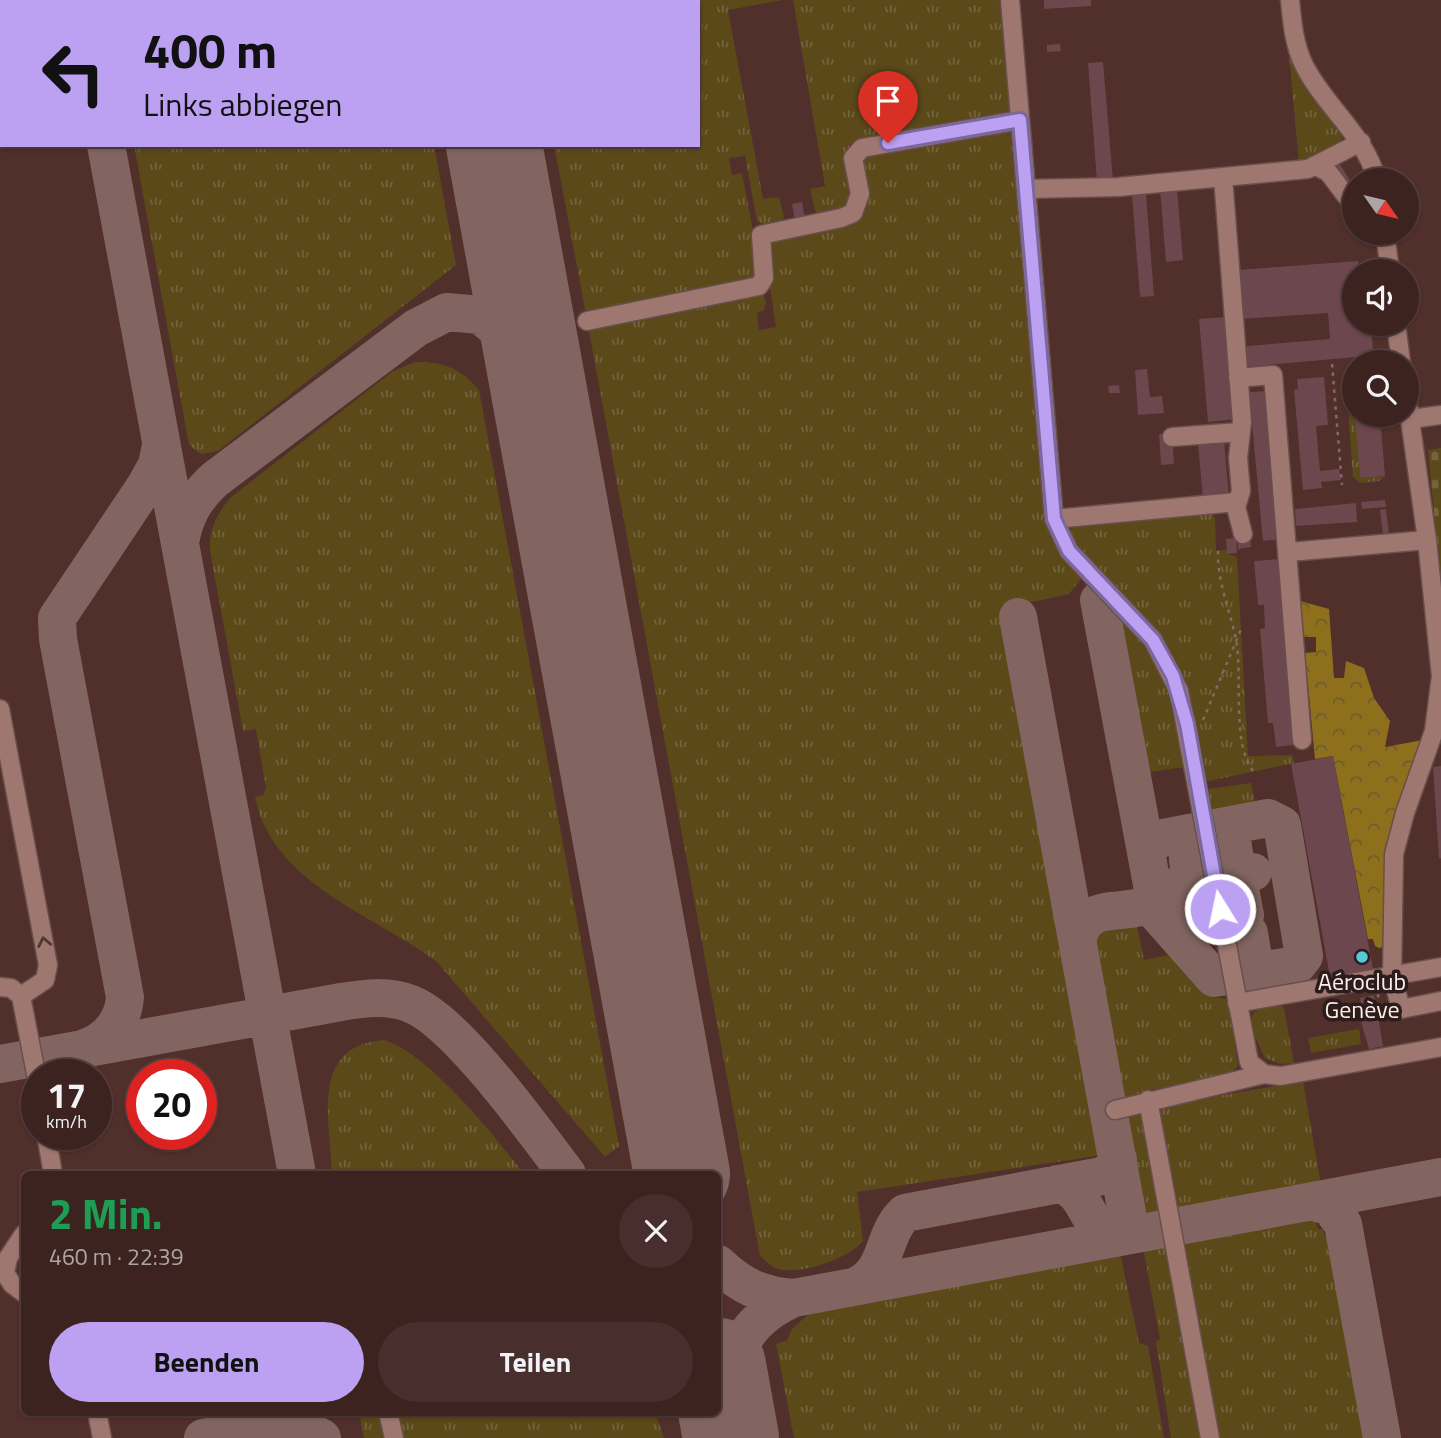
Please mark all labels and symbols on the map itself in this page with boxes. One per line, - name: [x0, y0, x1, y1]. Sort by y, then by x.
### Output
- pin: [858, 71, 918, 143]
- north arrow: [1342, 168, 1419, 245]
- position arrow: [1183, 872, 1257, 946]
- one-way arrow: [37, 936, 52, 948]
- marker: Aéroclub Genève: [1354, 949, 1370, 965]
- place label: Aéroclub Genève: [1318, 963, 1406, 1027]
- speed limit sign: 20: [126, 1059, 217, 1150]

